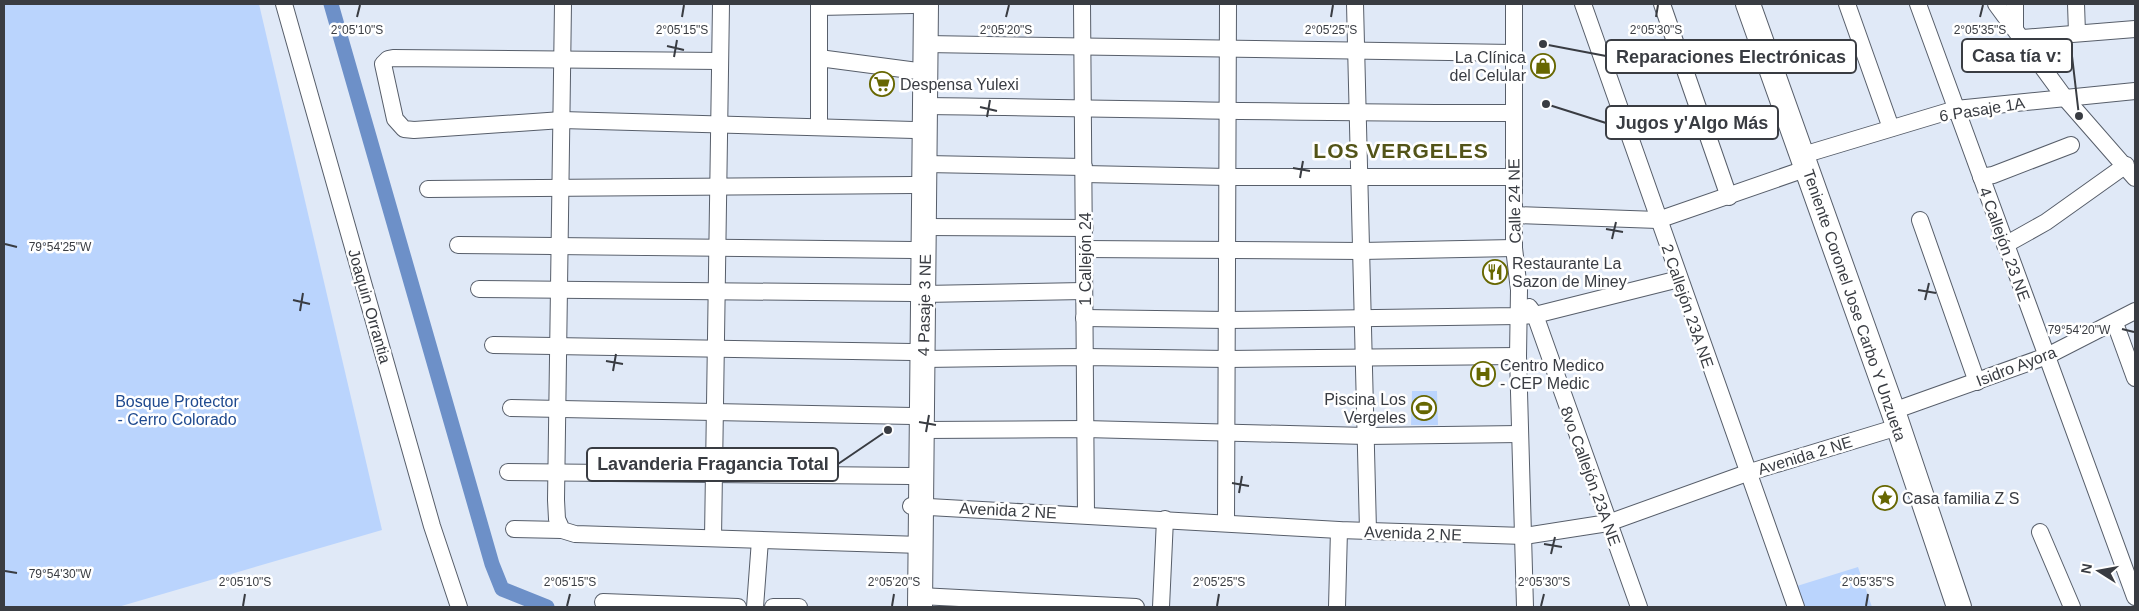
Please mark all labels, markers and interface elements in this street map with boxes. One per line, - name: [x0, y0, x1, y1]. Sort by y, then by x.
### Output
- text: 2°05'10"S: [331, 23, 383, 37]
- text: 2°05'15"S: [656, 23, 708, 37]
- text: 2°05'20"S: [980, 23, 1032, 37]
- text: 2°05'25"S: [1305, 23, 1357, 37]
- text: 2°05'30"S: [1630, 23, 1682, 37]
- text: 2°05'35"S: [1954, 23, 2006, 37]
- callout: Casa tía v:: [1962, 39, 2072, 72]
- callout: Reparaciones Electrónicas: [1606, 40, 1856, 73]
- text: Casa tía v:: [1972, 46, 2062, 66]
- text: Reparaciones Electrónicas: [1616, 47, 1846, 67]
- place label: La Clínica del Celular: [1450, 49, 1527, 84]
- shop icon: La Clínica del Celular: [1530, 53, 1556, 79]
- supermarket icon: Despensa Yulexi: [869, 71, 895, 97]
- place label: Despensa Yulexi: [900, 76, 1019, 93]
- street label: 6 Pasaje 1A: [1938, 94, 2026, 125]
- callout: Jugos y'Algo Más: [1606, 106, 1778, 139]
- text: Jugos y'Algo Más: [1616, 113, 1768, 133]
- district label: LOS VERGELES: [1313, 139, 1489, 162]
- street label: Calle 24 NE: [1505, 158, 1524, 244]
- street label: Teniente Coronel Jose Carbo Y Unzueta: [1800, 167, 1909, 443]
- street label: 4 Callejón 23 NE: [1976, 185, 2033, 303]
- street label: 1 Callejón 24: [1077, 212, 1094, 306]
- text: 79°54'25"W: [29, 240, 92, 254]
- street label: 2 Callejón 23A NE: [1658, 242, 1717, 370]
- street label: Joaquin Orrantia: [345, 247, 394, 365]
- street label: 4 Pasaje 3 NE: [915, 254, 934, 356]
- place label: Restaurante La Sazon de Miney: [1512, 255, 1627, 290]
- restaurant icon: Restaurante La Sazon de Miney: [1482, 259, 1508, 285]
- text: 79°54'20"W: [2048, 323, 2111, 337]
- street label: Isidro Ayora: [1974, 343, 2059, 389]
- place label: Centro Medico - CEP Medic: [1500, 357, 1604, 392]
- hospital icon: Centro Medico - CEP Medic: [1470, 361, 1496, 387]
- place label: Piscina Los Vergeles: [1324, 391, 1406, 426]
- park label: Bosque Protector - Cerro Colorado: [115, 393, 239, 428]
- sports icon: Piscina Los Vergeles: [1411, 395, 1437, 421]
- street label: 8vo Callejón 23A NE: [1557, 404, 1624, 548]
- street label: Avenida 2 NE: [1756, 433, 1854, 478]
- callout: Lavanderia Fragancia Total: [587, 448, 838, 481]
- text: Lavanderia Fragancia Total: [597, 454, 829, 474]
- place icon: Casa familia Z S: [1872, 485, 1898, 511]
- place label: Casa familia Z S: [1902, 490, 2019, 507]
- street label: Avenida 2 NE: [959, 499, 1057, 522]
- street label: Avenida 2 NE: [1364, 523, 1462, 544]
- north arrow: [2074, 546, 2124, 596]
- text: N: [2077, 562, 2095, 575]
- text: 79°54'30"W: [29, 567, 92, 581]
- text: 2°05'10"S: [219, 575, 271, 589]
- text: 2°05'15"S: [544, 575, 596, 589]
- text: 2°05'20"S: [868, 575, 920, 589]
- text: 2°05'25"S: [1193, 575, 1245, 589]
- text: 2°05'30"S: [1518, 575, 1570, 589]
- text: 2°05'35"S: [1842, 575, 1894, 589]

